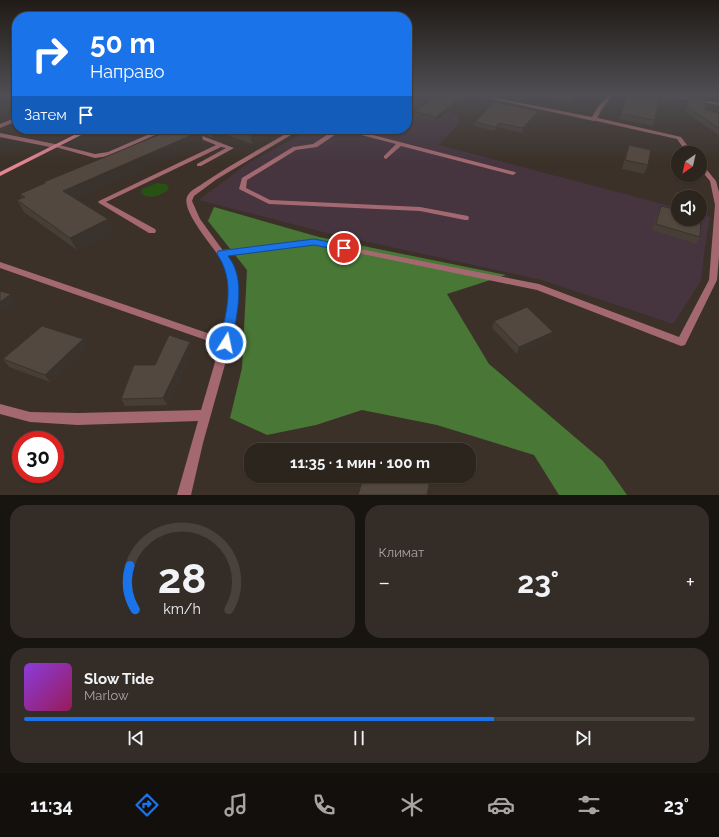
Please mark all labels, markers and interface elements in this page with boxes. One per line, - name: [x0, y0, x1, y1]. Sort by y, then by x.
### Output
- text: 50 m: [90, 27, 156, 60]
- icon: right: [24, 28, 76, 80]
- text: Направо: [90, 61, 164, 82]
- icon: arrive: [75, 104, 97, 126]
- text: Затем: [24, 106, 67, 124]
- north arrow: [671, 146, 707, 182]
- map controls: [671, 146, 707, 226]
- button: sound: [671, 190, 707, 226]
- pin: [327, 231, 361, 265]
- icon: arrive: [333, 237, 355, 259]
- position arrow: [205, 322, 247, 364]
- speed limit sign: 30: [12, 431, 64, 483]
- text: 11:35 · 1 мин · 100 m: [290, 454, 430, 472]
- text: Климат: [379, 545, 424, 560]
- text: 28: [158, 553, 207, 602]
- text: 23°: [517, 565, 559, 600]
- text: −: [379, 569, 390, 595]
- text: +: [686, 569, 695, 595]
- text: km/h: [163, 600, 201, 616]
- text: Slow Tide: [84, 670, 154, 688]
- text: Marlow: [84, 688, 129, 703]
- icon: previous: [125, 727, 147, 749]
- icon: pause: [348, 727, 370, 749]
- icon: next: [572, 727, 594, 749]
- icon: directions: [133, 791, 161, 819]
- icon: music: [222, 791, 250, 819]
- icon: phone: [310, 791, 338, 819]
- icon: climate: [398, 791, 426, 819]
- icon: car: [487, 791, 515, 819]
- icon: filters: [575, 791, 603, 819]
- text: 11:34: [30, 795, 73, 816]
- text: 23°: [664, 795, 689, 816]

